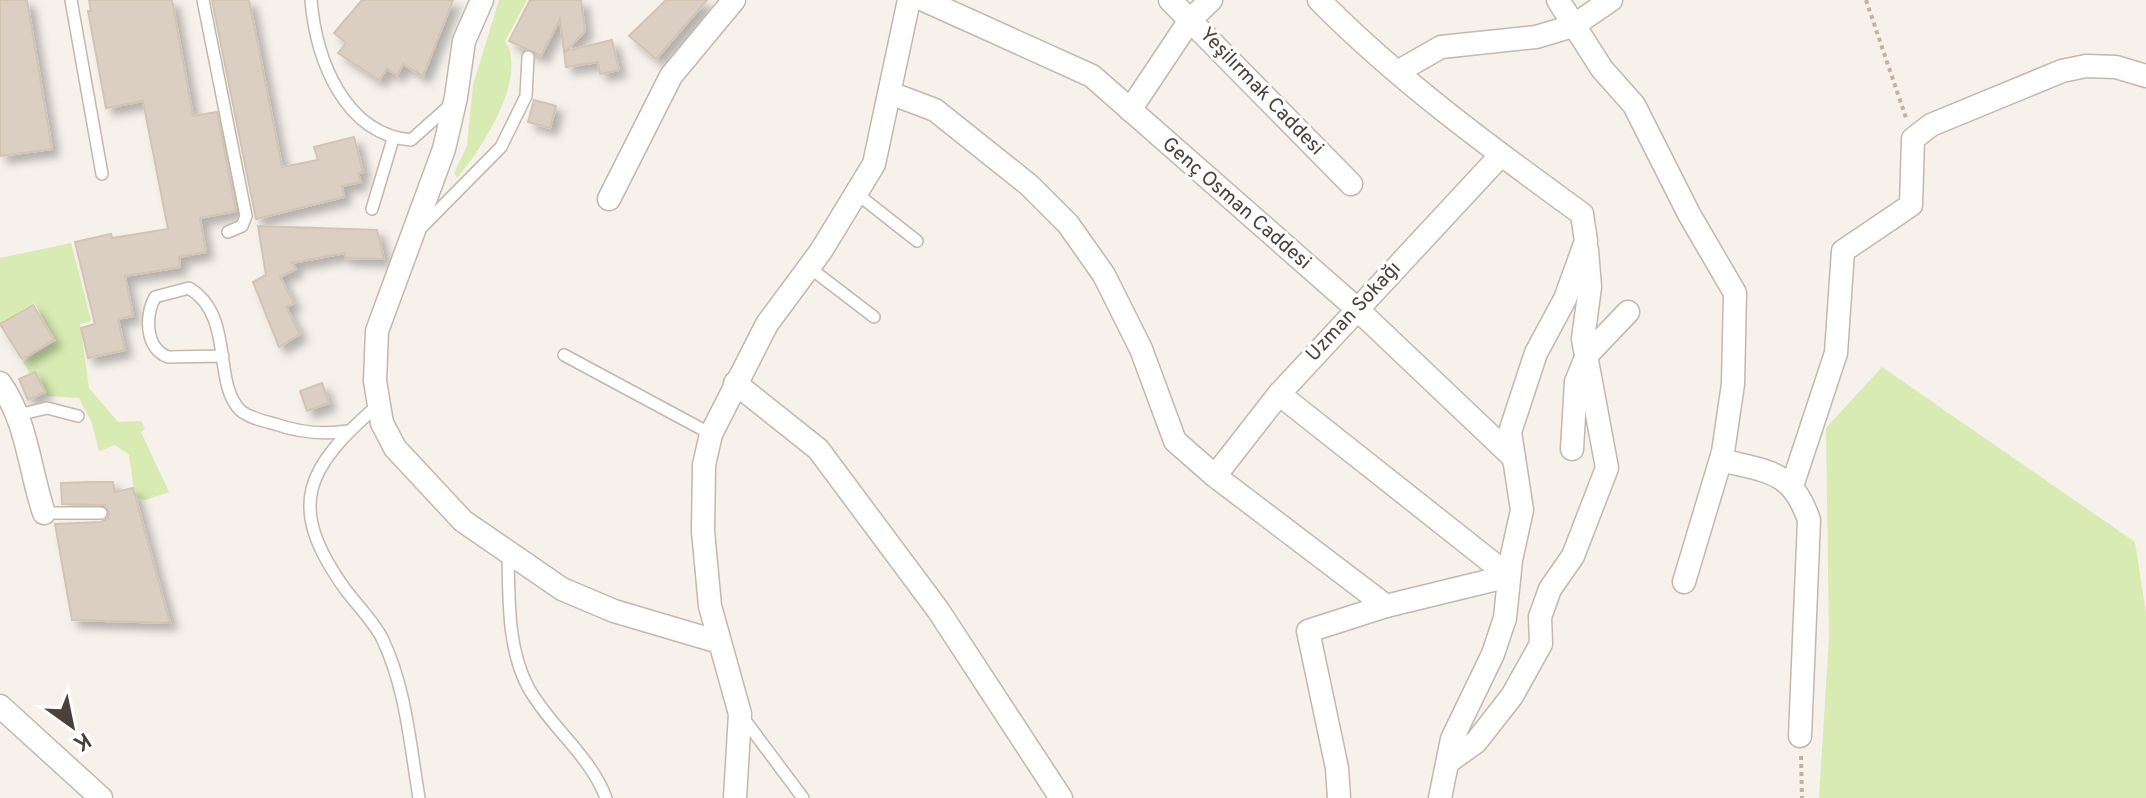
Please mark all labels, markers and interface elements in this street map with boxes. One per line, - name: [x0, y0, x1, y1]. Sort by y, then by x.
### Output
- street label: Yeşilırmak Caddesi: [1193, 22, 1329, 162]
- street label: Genç Osman Caddesi: [1156, 132, 1316, 276]
- street label: Uzman Sokağı: [1301, 256, 1407, 368]
- north arrow: [32, 686, 112, 766]
- text: K: [68, 725, 95, 756]

